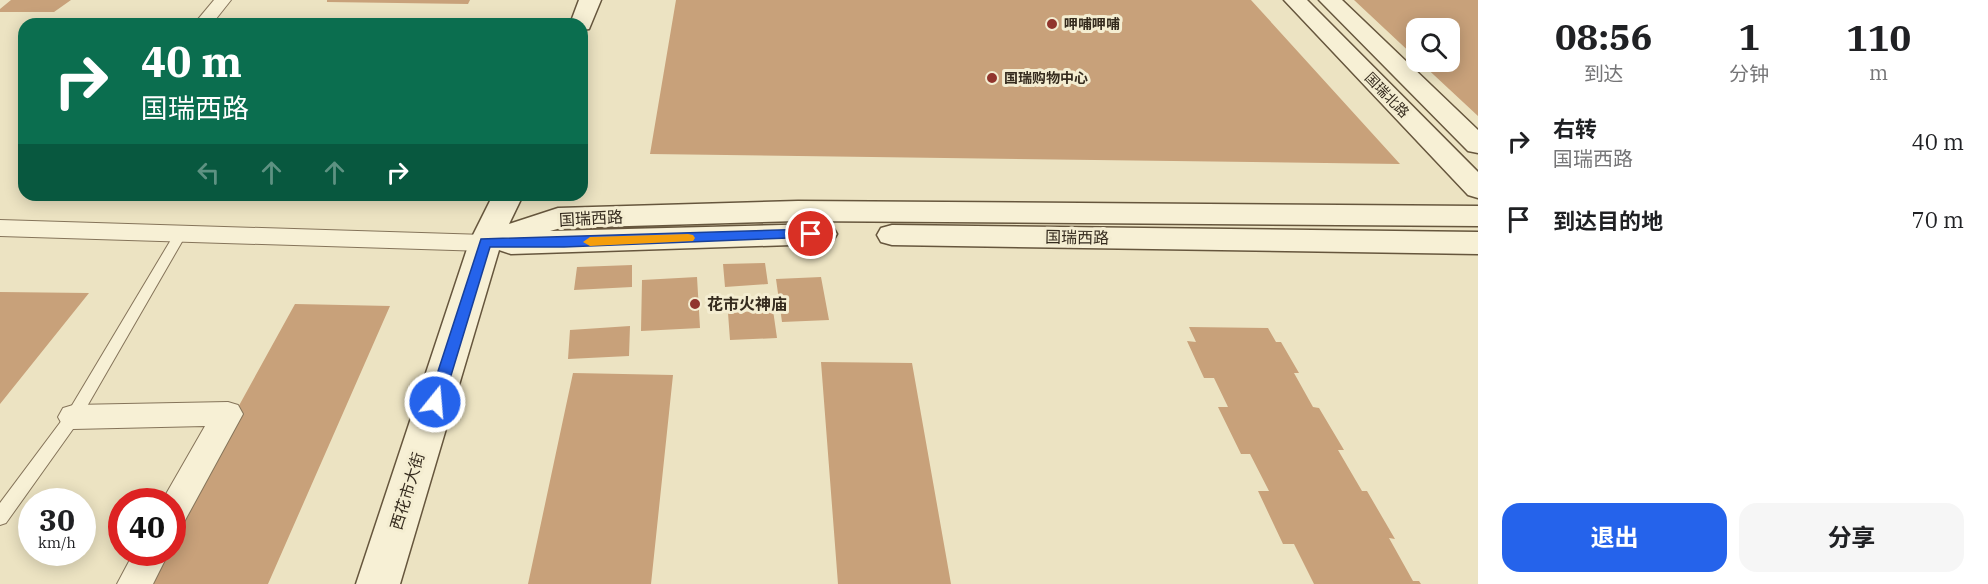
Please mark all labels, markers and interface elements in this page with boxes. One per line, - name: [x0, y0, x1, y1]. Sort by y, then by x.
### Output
- text: 08:56: [1555, 13, 1652, 60]
- text: 1: [1738, 13, 1760, 60]
- text: 110: [1846, 14, 1911, 61]
- place label: 呷哺呷哺: [1064, 15, 1120, 33]
- marker: 呷哺呷哺: [1045, 17, 1059, 31]
- map controls: [1406, 18, 1460, 72]
- button: search: [1406, 18, 1460, 72]
- text: 40 m: [141, 34, 242, 89]
- icon: right: [42, 42, 120, 120]
- text: m: [1869, 59, 1888, 86]
- text: 到达: [1584, 60, 1624, 87]
- text: 分钟: [1729, 60, 1769, 87]
- place label: 国瑞购物中心: [1004, 69, 1088, 87]
- street label: 国瑞北路: [1361, 69, 1413, 121]
- marker: 国瑞购物中心: [985, 71, 999, 85]
- text: 国瑞西路: [141, 90, 249, 125]
- text: 右转: [1553, 114, 1597, 143]
- icon: right: [1502, 125, 1535, 158]
- text: 40 m: [1912, 127, 1964, 156]
- text: 国瑞西路: [1553, 145, 1633, 172]
- icon: left: [192, 156, 225, 189]
- icon: ahead: [255, 156, 288, 189]
- icon: ahead: [318, 156, 351, 189]
- icon: right: [381, 156, 414, 189]
- icon: arrive: [1502, 203, 1535, 236]
- text: 70 m: [1912, 205, 1964, 234]
- street label: 国瑞西路: [559, 206, 623, 230]
- text: 到达目的地: [1553, 206, 1663, 235]
- pin: [785, 208, 836, 259]
- icon: arrive: [794, 217, 827, 250]
- street label: 国瑞西路: [1045, 226, 1109, 248]
- place label: 花市火神庙: [707, 294, 787, 314]
- marker: 花市火神庙: [688, 297, 702, 311]
- position arrow: [403, 370, 467, 434]
- street label: 西花市大街: [386, 450, 428, 532]
- speed limit sign: 40: [108, 488, 186, 566]
- text: 30: [39, 500, 75, 539]
- button: 退出: [1502, 503, 1727, 572]
- button: 分享: [1739, 503, 1964, 572]
- text: km/h: [38, 533, 76, 552]

